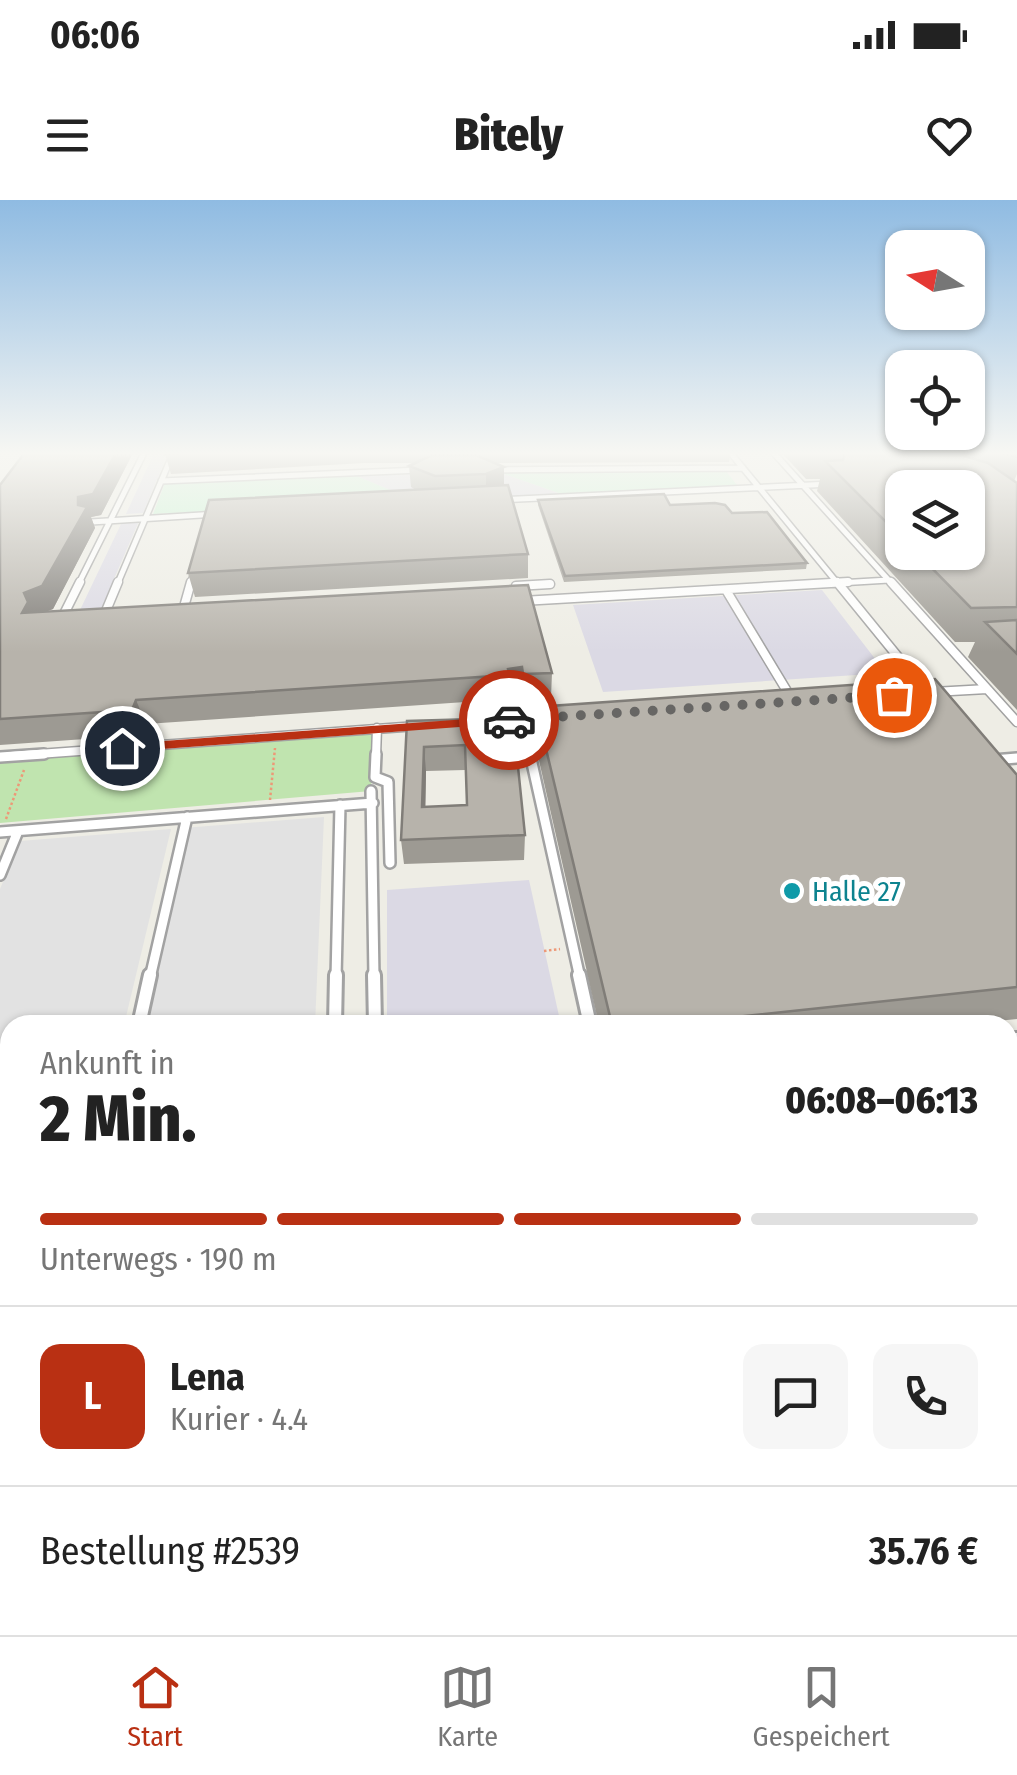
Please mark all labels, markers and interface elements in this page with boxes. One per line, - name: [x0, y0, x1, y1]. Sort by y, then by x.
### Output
- text: 06:06: [50, 12, 140, 58]
- icon: menu: [40, 108, 95, 163]
- text: Bitely: [454, 108, 563, 162]
- icon: heart: [922, 108, 977, 163]
- north arrow: [885, 230, 985, 330]
- map controls: [885, 230, 985, 570]
- button: locate: [885, 350, 985, 450]
- button: layers: [885, 470, 985, 570]
- pin: [852, 653, 937, 738]
- icon: bag: [867, 668, 922, 723]
- courier: [459, 670, 559, 770]
- icon: car: [482, 693, 537, 748]
- pin: [80, 706, 165, 791]
- icon: home: [95, 721, 150, 776]
- place label: Halle 27: [812, 875, 901, 908]
- marker: Halle 27: [781, 880, 803, 902]
- text: Ankunft in: [40, 1044, 175, 1082]
- text: 06:08–06:13: [785, 1077, 978, 1123]
- text: 2 Min.: [40, 1080, 196, 1158]
- text: Unterwegs · 190 m: [40, 1240, 277, 1278]
- button: chat: [743, 1344, 848, 1449]
- button: phone: [873, 1344, 978, 1449]
- text: Lena: [170, 1354, 245, 1400]
- text: L: [84, 1373, 101, 1419]
- text: Kurier · 4.4: [170, 1400, 308, 1438]
- text: Bestellung #2539: [40, 1528, 300, 1574]
- text: 35.76 €: [869, 1528, 978, 1574]
- tab: Start: [127, 1660, 183, 1753]
- tab: Karte: [437, 1660, 498, 1753]
- tab: Gespeichert: [753, 1660, 890, 1753]

